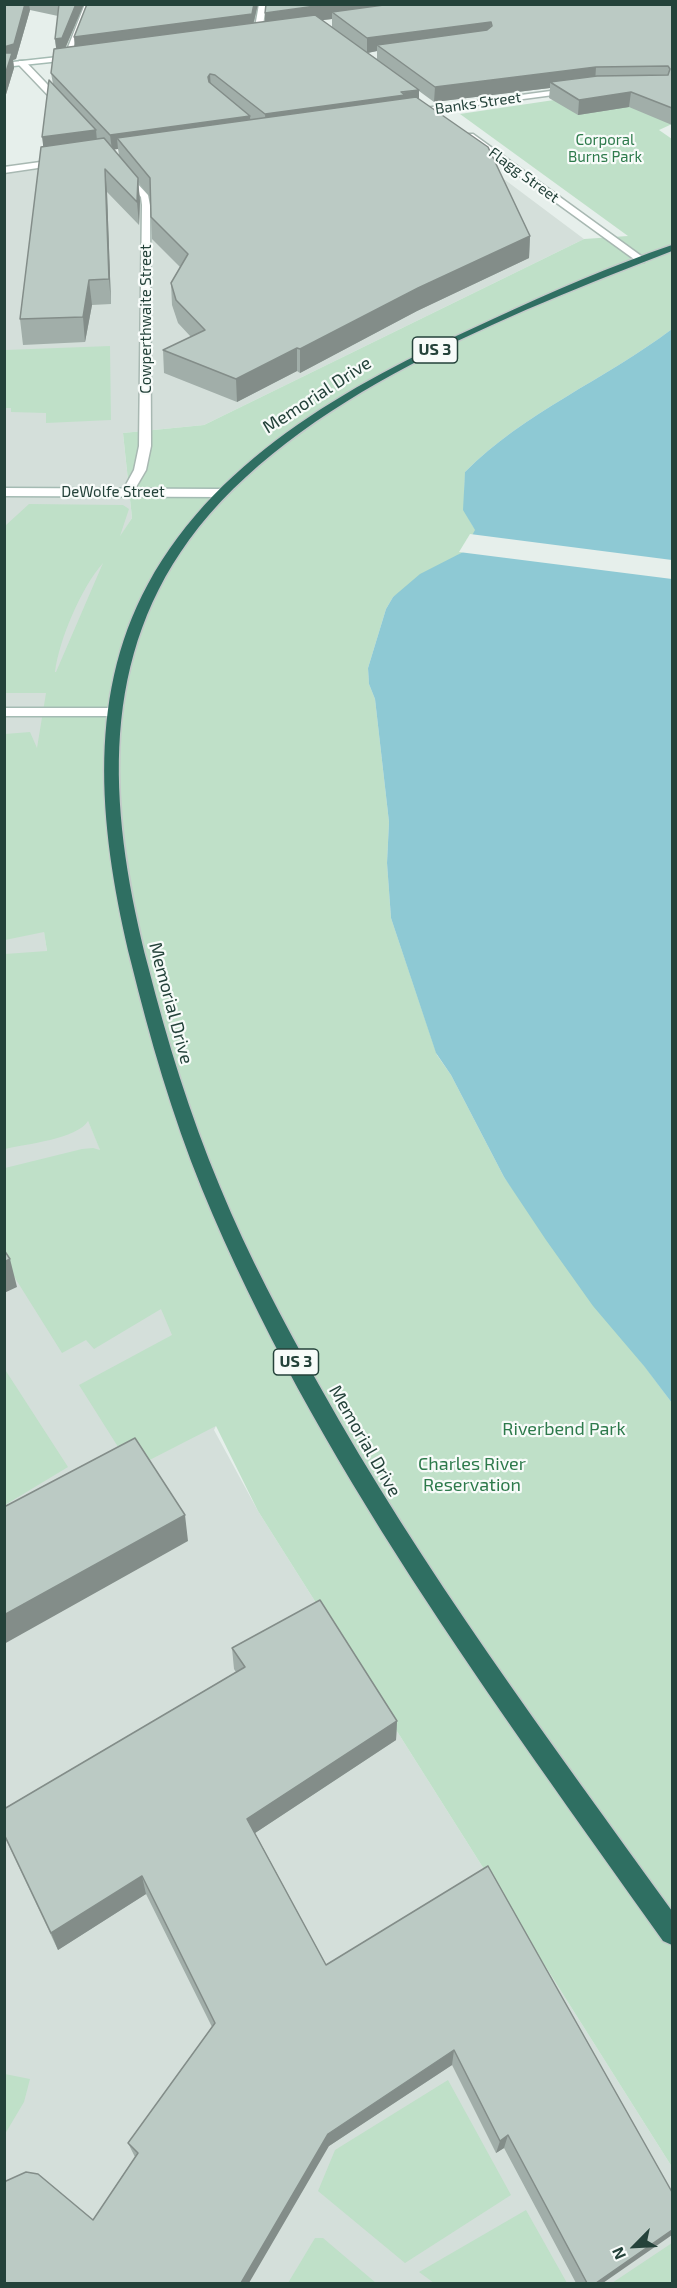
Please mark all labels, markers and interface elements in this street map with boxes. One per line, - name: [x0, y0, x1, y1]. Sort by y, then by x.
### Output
- street label: Banks Street: [434, 88, 522, 118]
- park label: Corporal Burns Park: [568, 131, 642, 166]
- street label: Flagg Street: [485, 143, 563, 207]
- street label: Cowperthwaite Street: [137, 244, 155, 394]
- road number: US 3: [412, 337, 458, 363]
- street label: Memorial Drive: [259, 352, 375, 438]
- street label: DeWolfe Street: [61, 483, 165, 501]
- street label: Memorial Drive: [144, 940, 198, 1066]
- road number: US 3: [274, 1349, 318, 1375]
- street label: Memorial Drive: [324, 1381, 406, 1501]
- park label: Riverbend Park: [502, 1418, 626, 1440]
- park label: Charles River Reservation: [418, 1453, 526, 1496]
- north arrow: [605, 2216, 665, 2276]
- text: N: [607, 2244, 629, 2263]

